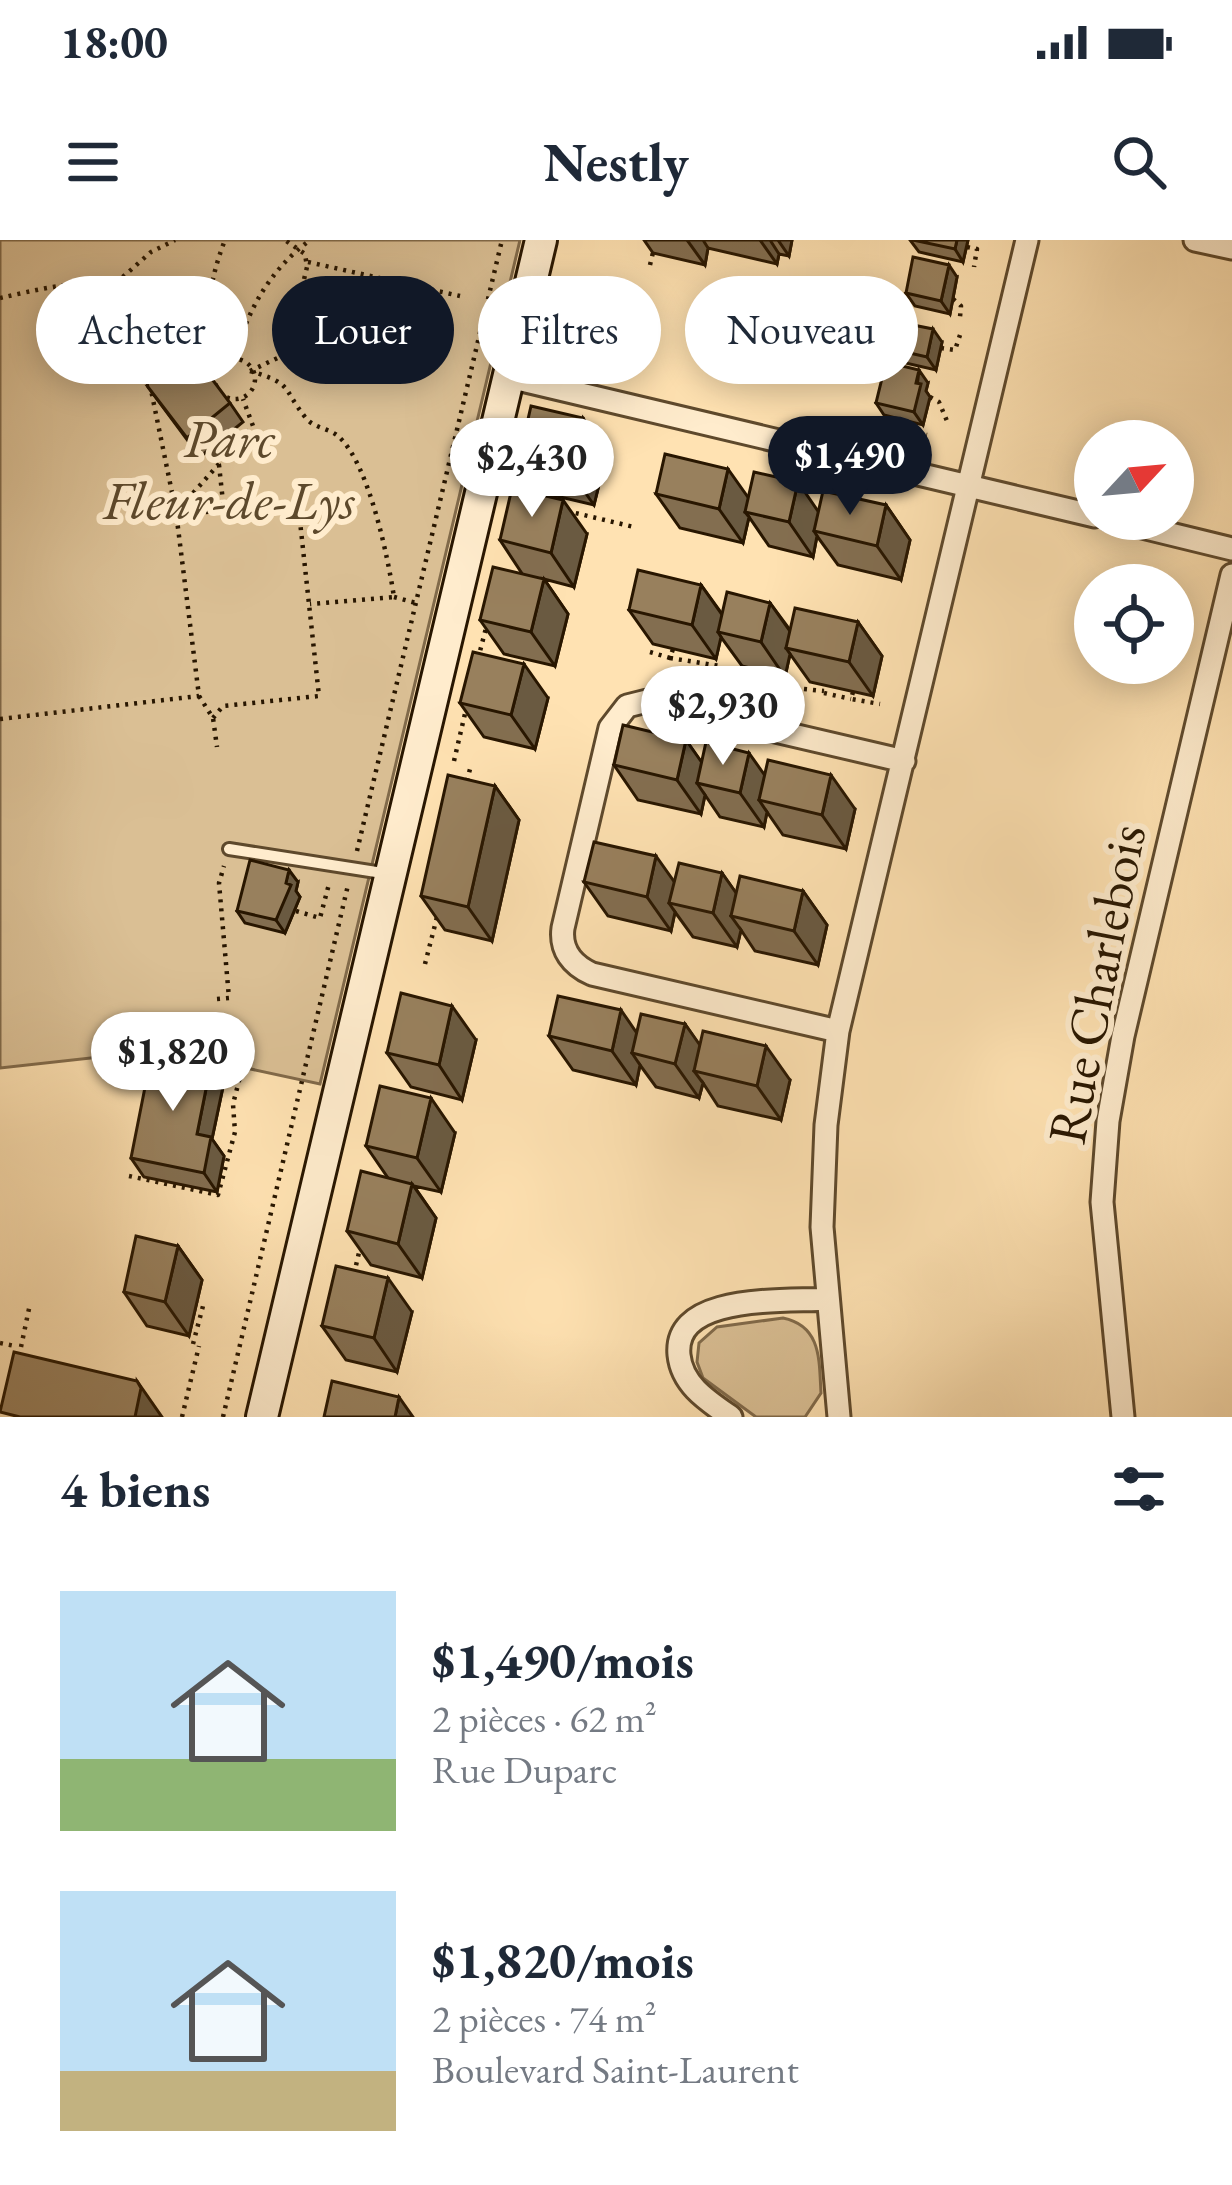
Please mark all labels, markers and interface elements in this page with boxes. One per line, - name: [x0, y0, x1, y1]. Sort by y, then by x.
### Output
- text: 18:00: [60, 13, 168, 71]
- text: Nestly: [543, 127, 689, 197]
- icon: menu: [60, 129, 126, 195]
- icon: search: [1106, 129, 1172, 195]
- chip: Acheter: [36, 276, 248, 384]
- chip: Louer: [272, 276, 454, 384]
- chip: Filtres: [478, 276, 661, 384]
- chip: Nouveau: [685, 276, 918, 384]
- park label: Parc Fleur-de-Lys: [102, 403, 356, 535]
- pin: $1,490: [752, 416, 948, 518]
- pin: $2,430: [434, 418, 630, 520]
- north arrow: [1074, 420, 1194, 540]
- map controls: [1074, 420, 1194, 684]
- text: $1,490: [795, 429, 905, 480]
- text: $2,430: [477, 431, 587, 482]
- button: locate: [1074, 564, 1194, 684]
- pin: $2,930: [625, 666, 821, 768]
- text: $2,930: [668, 679, 778, 730]
- street label: Rue Charlebois: [1031, 818, 1161, 1150]
- pin: $1,820: [75, 1012, 271, 1114]
- text: $1,820: [118, 1025, 228, 1076]
- text: 4 biens: [60, 1456, 210, 1522]
- icon: filters: [1106, 1456, 1172, 1522]
- text: $1,490/mois: [432, 1627, 694, 1693]
- icon: home: [156, 1639, 300, 1783]
- text: 2 pièces · 62 m²: [432, 1693, 657, 1744]
- text: Rue Duparc: [432, 1744, 617, 1795]
- text: $1,820/mois: [432, 1927, 694, 1993]
- icon: home: [156, 1939, 300, 2083]
- text: 2 pièces · 74 m²: [432, 1993, 657, 2044]
- text: Boulevard Saint-Laurent: [432, 2044, 799, 2095]

